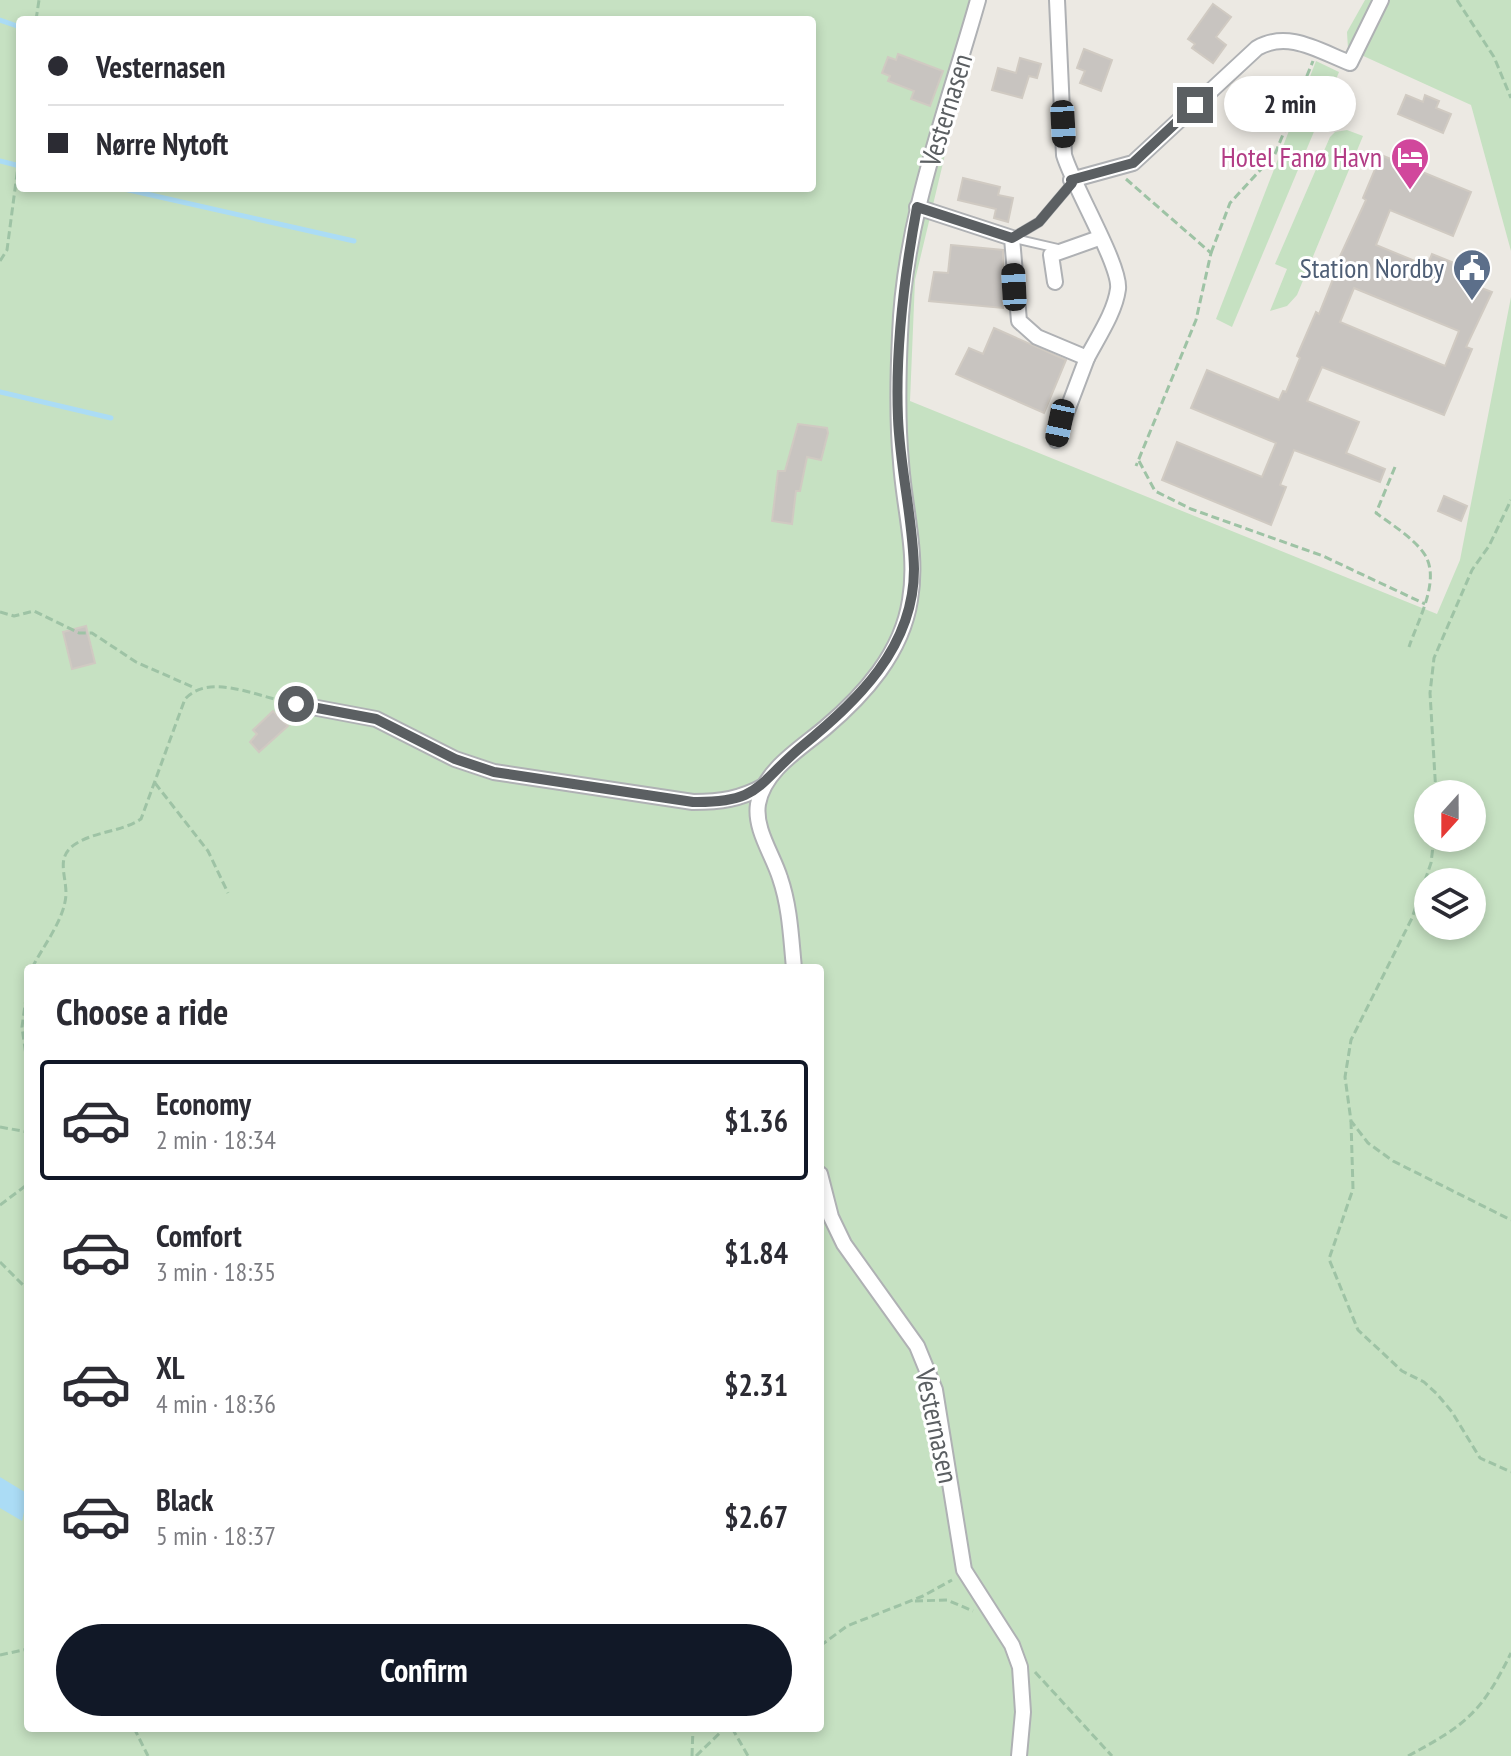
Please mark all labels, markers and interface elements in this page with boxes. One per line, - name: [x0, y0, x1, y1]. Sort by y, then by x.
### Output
- text: Vesternasen: [96, 47, 226, 86]
- street label: Vesternasen: [911, 49, 980, 172]
- callout: 2 min: [1223, 77, 1355, 133]
- route end: [1177, 87, 1213, 123]
- text: 2 min: [1264, 87, 1316, 120]
- car: [1050, 99, 1076, 149]
- text: Nørre Nytoft: [96, 124, 228, 163]
- hotel icon: Hotel Fanø Havn: [1389, 136, 1431, 191]
- place label: Hotel Fanø Havn: [1221, 138, 1382, 175]
- public building icon: Station Nordby: [1451, 247, 1493, 302]
- place label: Station Nordby: [1300, 249, 1444, 286]
- car: [1001, 262, 1027, 312]
- car: [1043, 397, 1077, 449]
- route start: [278, 686, 314, 722]
- north arrow: [1414, 780, 1486, 852]
- map controls: [1414, 780, 1486, 940]
- button: layers: [1414, 868, 1486, 940]
- text: Choose a ride: [56, 988, 228, 1035]
- icon: car: [60, 1084, 132, 1156]
- text: Economy: [156, 1084, 251, 1123]
- text: $1.36: [724, 1101, 788, 1140]
- text: 2 min · 18:34: [156, 1123, 276, 1156]
- icon: car: [60, 1216, 132, 1288]
- text: Comfort: [156, 1216, 242, 1255]
- text: $1.84: [724, 1233, 788, 1272]
- text: 3 min · 18:35: [156, 1255, 276, 1288]
- icon: car: [60, 1348, 132, 1420]
- text: XL: [156, 1348, 185, 1387]
- street label: Vesternasen: [907, 1364, 968, 1487]
- text: $2.31: [724, 1365, 788, 1404]
- text: 4 min · 18:36: [156, 1387, 276, 1420]
- icon: car: [60, 1480, 132, 1552]
- text: Black: [156, 1480, 213, 1519]
- text: $2.67: [724, 1497, 788, 1536]
- text: 5 min · 18:37: [156, 1519, 276, 1552]
- button: Confirm: [56, 1624, 792, 1716]

